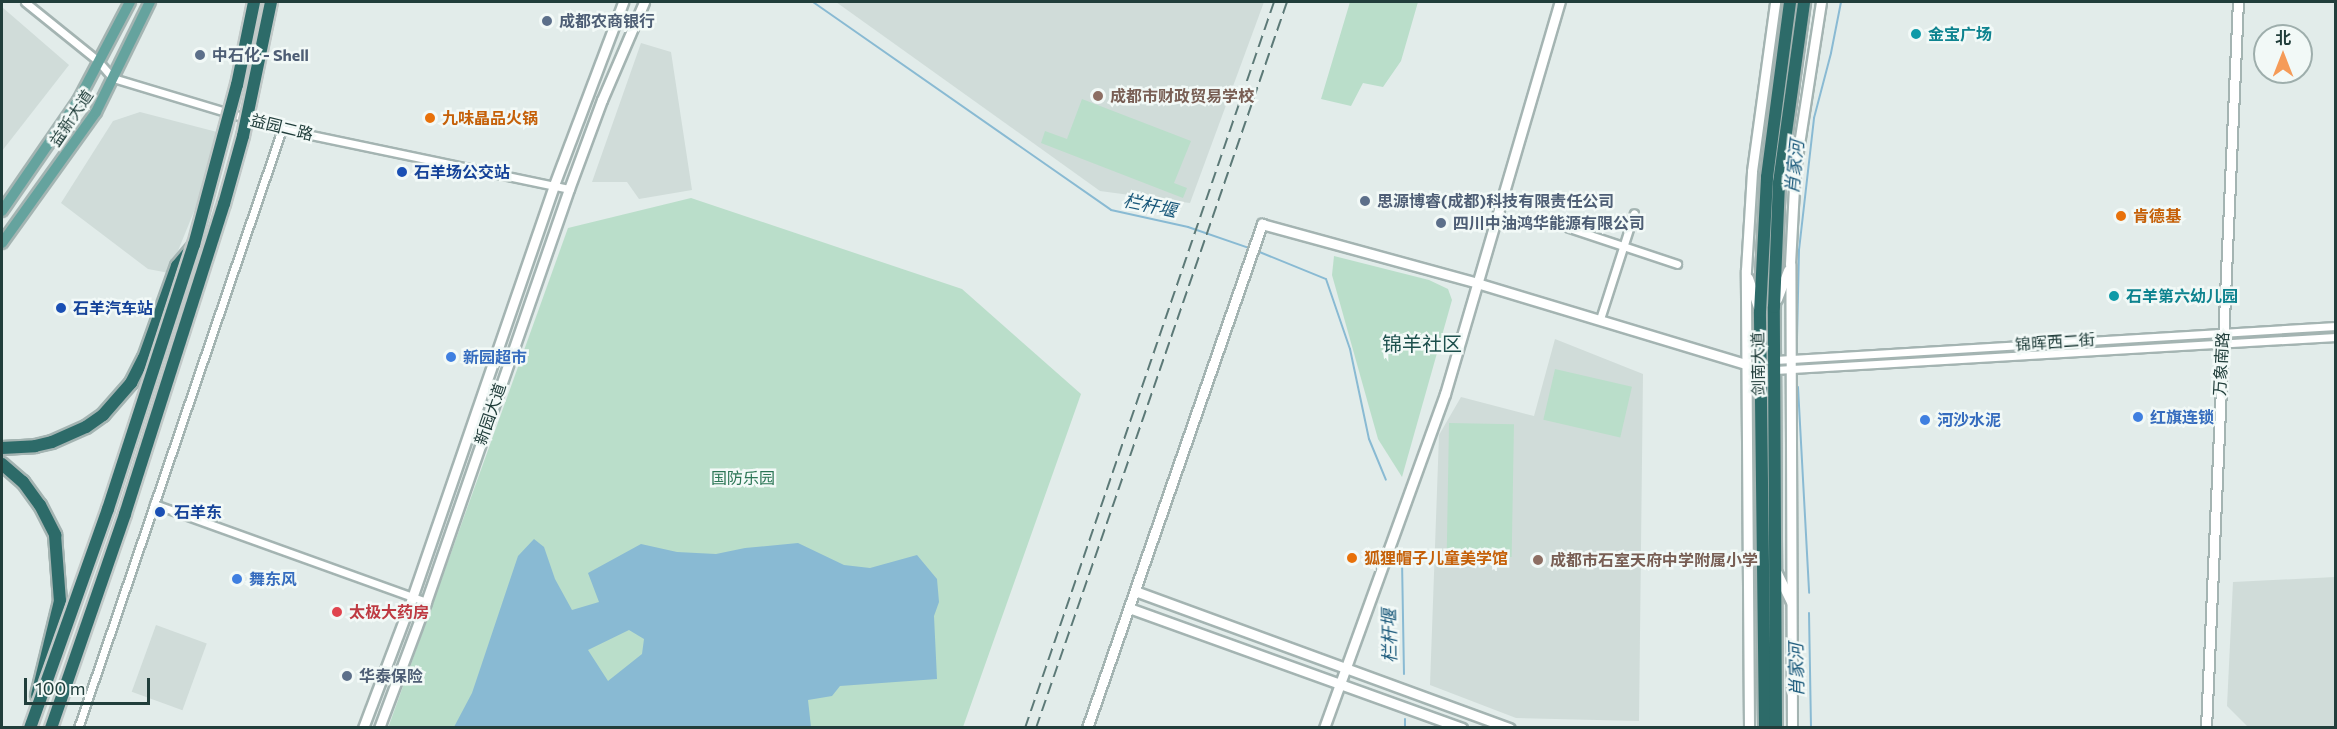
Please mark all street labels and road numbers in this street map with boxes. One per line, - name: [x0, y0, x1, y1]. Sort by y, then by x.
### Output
- street label: 益新大道: [45, 86, 97, 150]
- street label: 益园二路: [249, 110, 315, 144]
- street label: 锦晖西二街: [2014, 330, 2096, 354]
- street label: 剑南大道: [1748, 332, 1768, 396]
- street label: 万象南路: [2210, 332, 2232, 396]
- street label: 新园大道: [471, 381, 509, 447]

